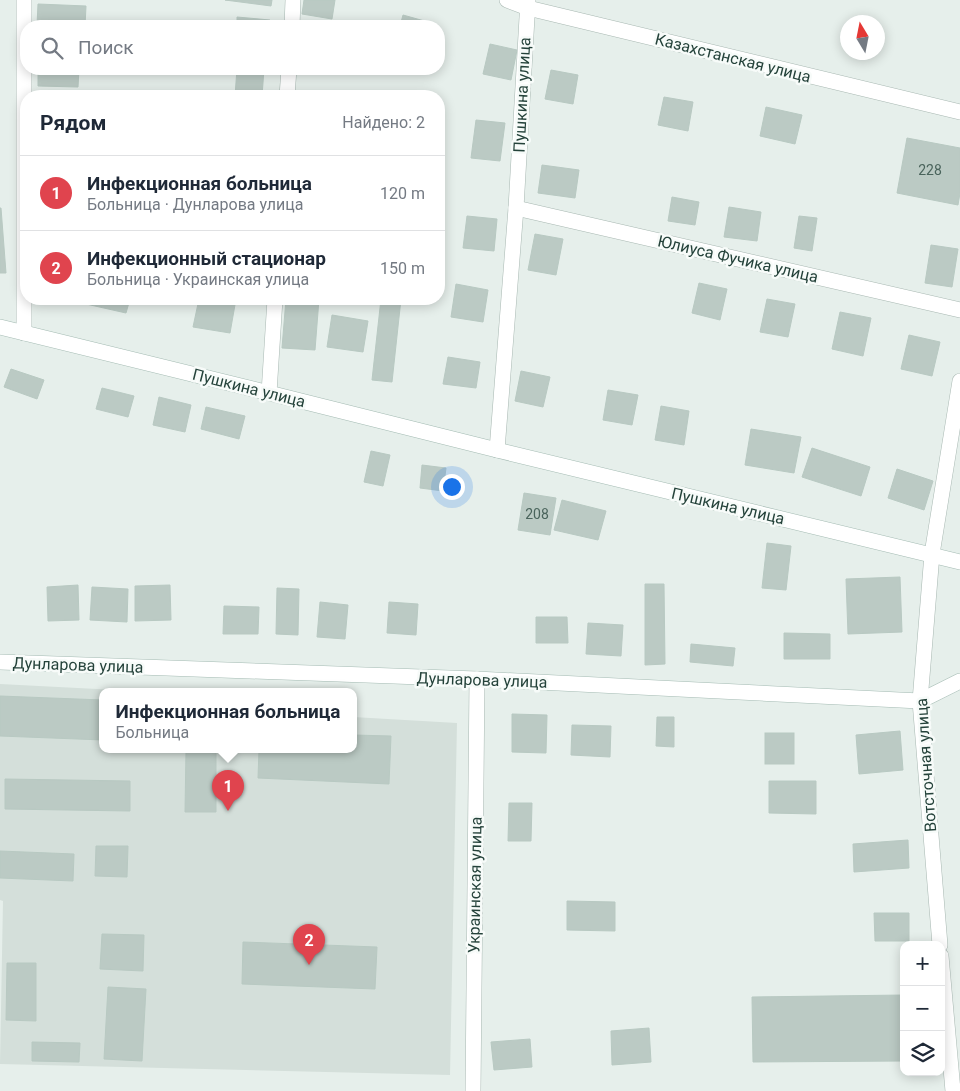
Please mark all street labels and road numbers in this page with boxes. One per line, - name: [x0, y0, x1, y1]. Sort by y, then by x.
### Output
- street label: Казахстанская улица: [653, 29, 813, 87]
- street label: Пушкина улица: [509, 37, 535, 153]
- street label: Юлиуса Фучика улица: [656, 231, 820, 287]
- street label: Пушкина улица: [191, 365, 307, 411]
- street label: Пушкина улица: [670, 484, 786, 528]
- street label: Дунларова улица: [12, 653, 144, 677]
- street label: Дунларова улица: [416, 668, 548, 692]
- street label: Вотсточная улица: [912, 697, 940, 833]
- street label: Украинская улица: [464, 817, 486, 953]

